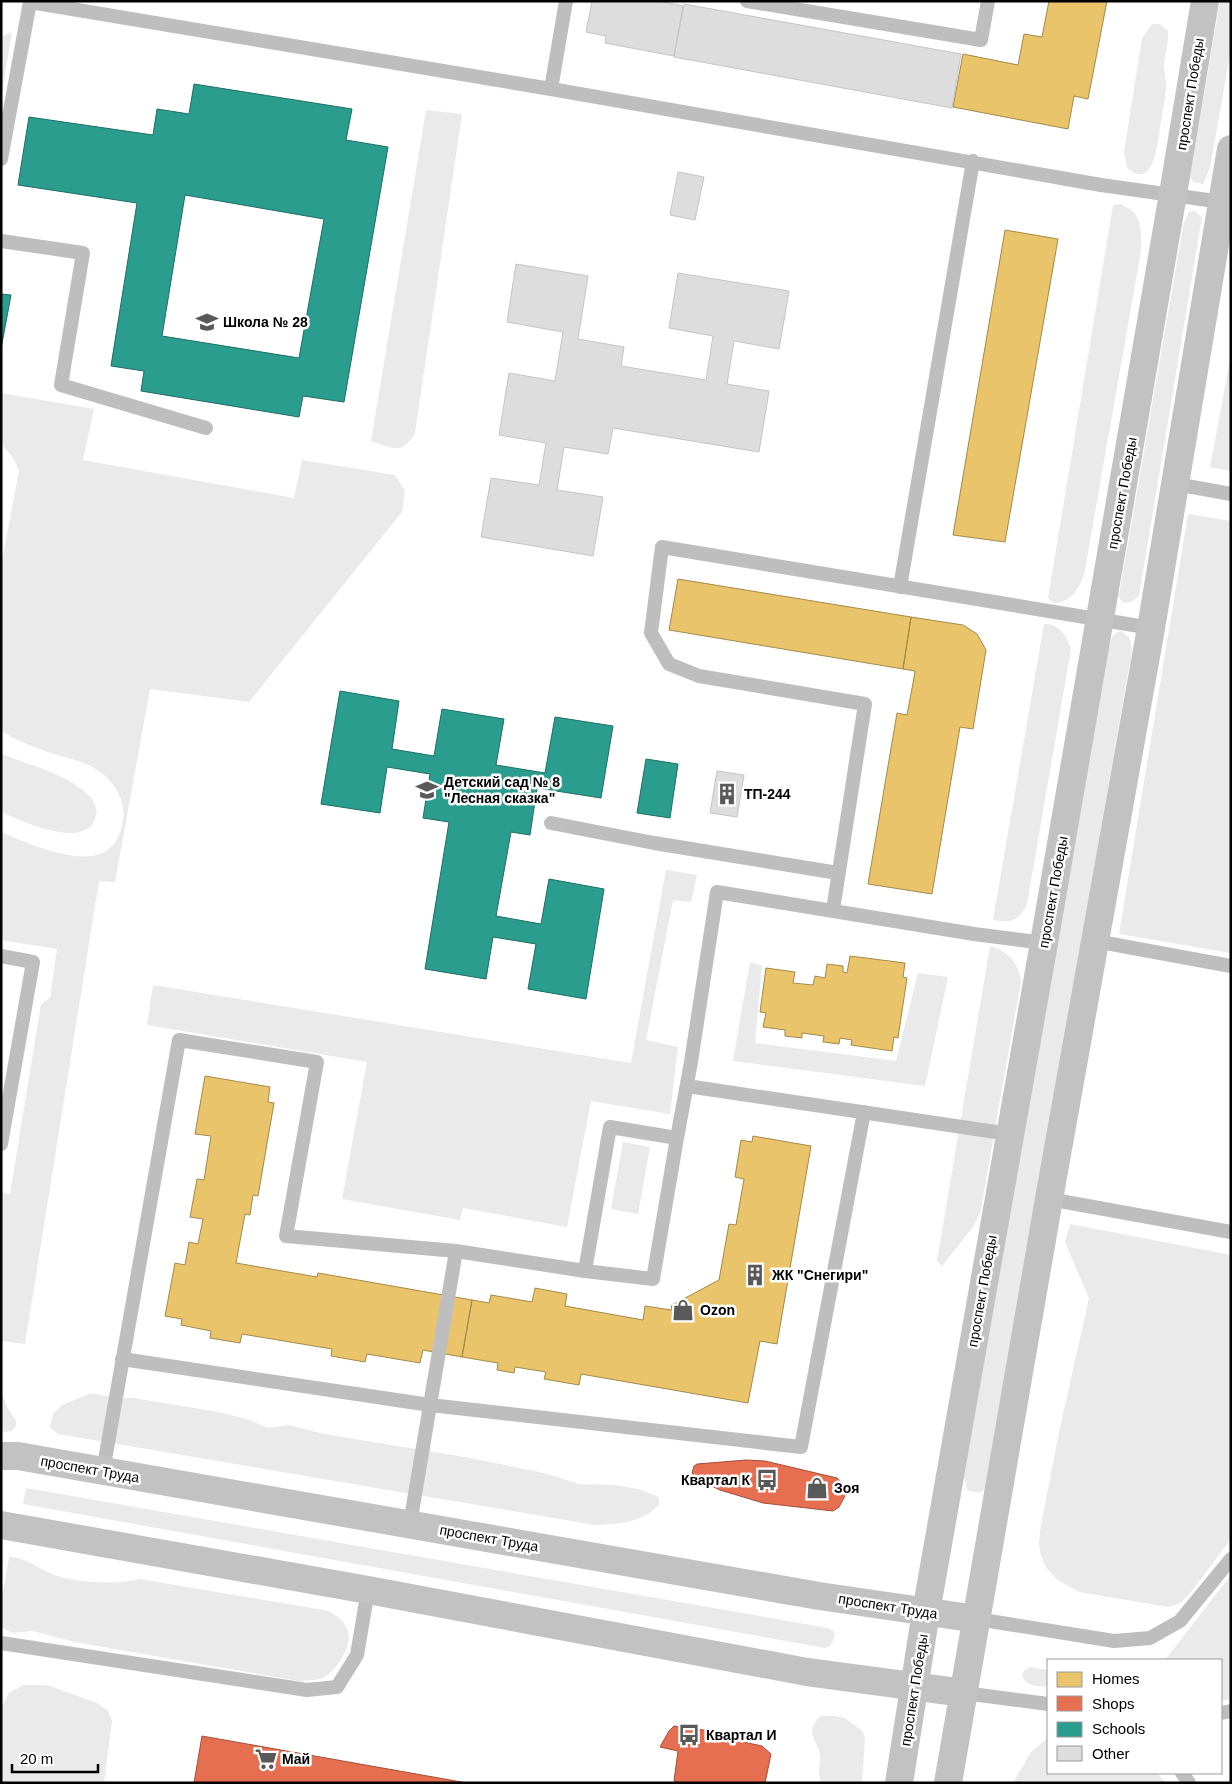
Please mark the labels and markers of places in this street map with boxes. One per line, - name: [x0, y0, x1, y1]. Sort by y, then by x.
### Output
- school or university icon: Школа № 28: [194, 309, 220, 335]
- place label: Школа № 28: [223, 314, 308, 330]
- place label: Детский сад № 8 "Лесная сказка": [444, 774, 560, 806]
- school or university icon: Детский сад № 8 "Лесная сказка": [414, 777, 440, 803]
- building icon: ТП-244: [714, 781, 740, 807]
- place label: ТП-244: [744, 786, 791, 802]
- building icon: ЖК "Снегири": [742, 1262, 768, 1288]
- place label: ЖК "Снегири": [771, 1267, 868, 1283]
- shop icon: Ozon: [670, 1297, 696, 1323]
- place label: Ozon: [700, 1302, 735, 1318]
- bus stop icon: Квартал К: [754, 1467, 780, 1493]
- place label: Квартал К: [681, 1472, 750, 1488]
- shop icon: Зоя: [804, 1475, 830, 1501]
- place label: Зоя: [834, 1480, 859, 1496]
- bus stop icon: Квартал И: [676, 1722, 702, 1748]
- place label: Квартал И: [706, 1727, 777, 1743]
- supermarket icon: Май: [253, 1746, 279, 1772]
- place label: Май: [282, 1751, 310, 1767]

